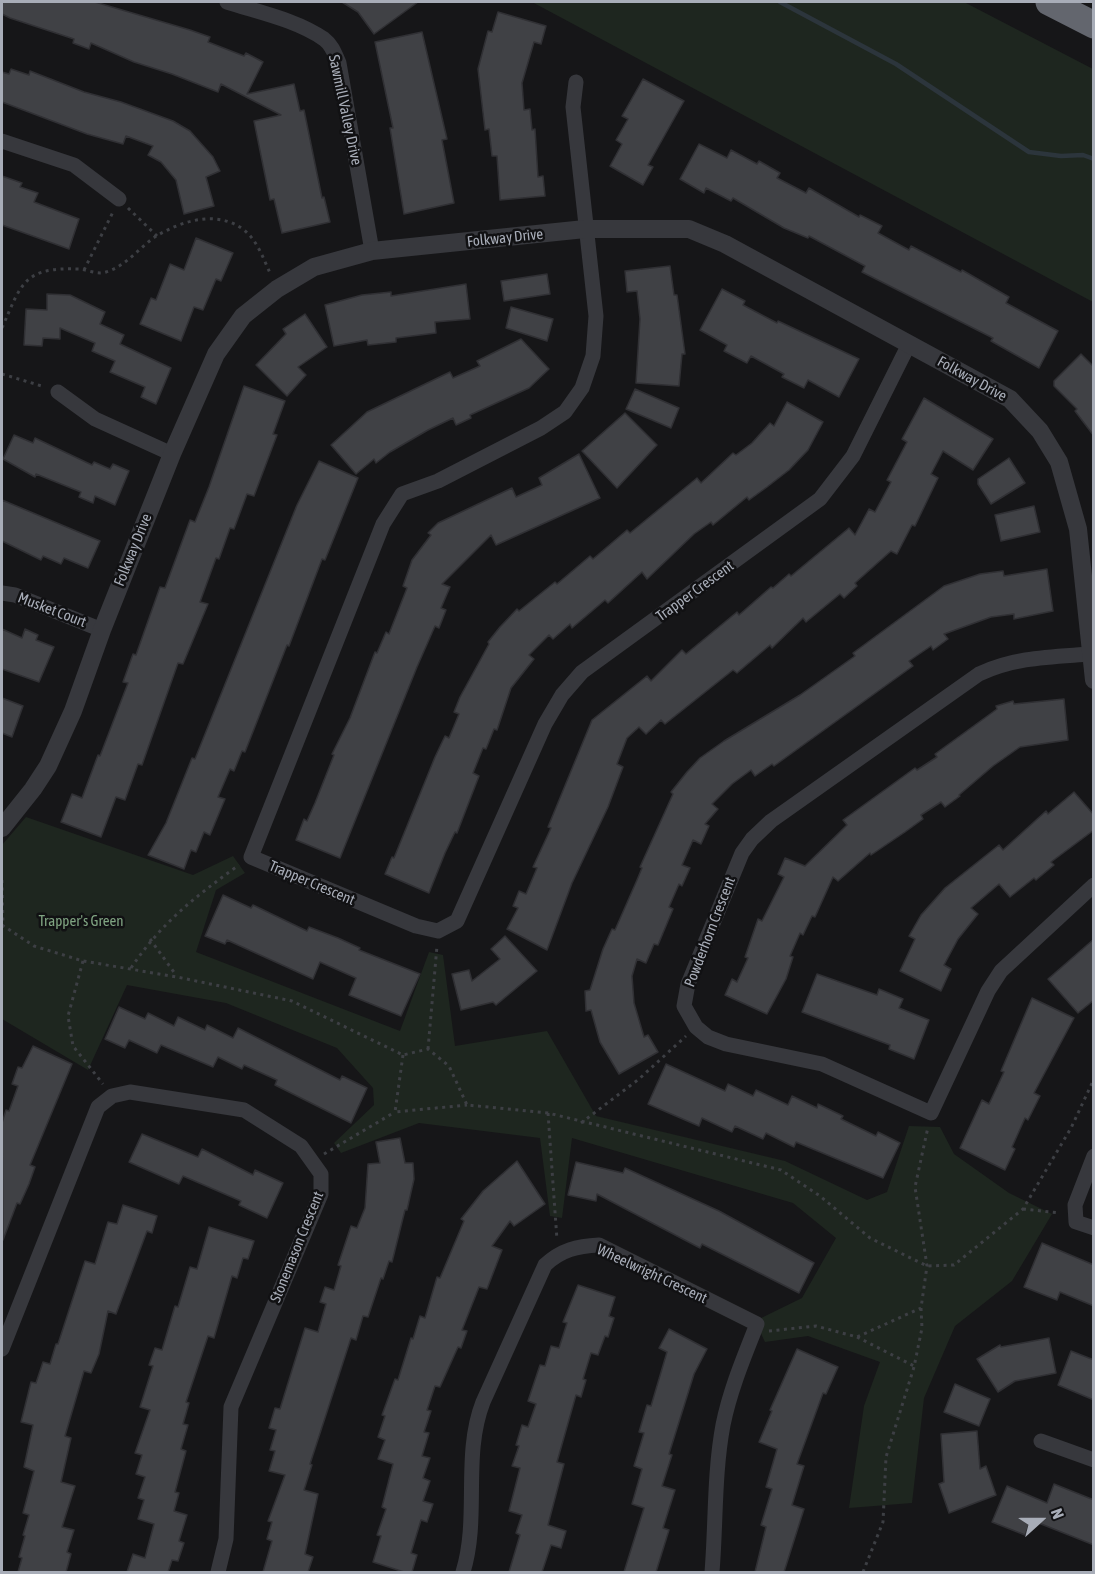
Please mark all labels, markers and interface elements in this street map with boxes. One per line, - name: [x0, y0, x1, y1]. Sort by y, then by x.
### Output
- street label: Sawmill Valley Drive: [325, 53, 365, 167]
- street label: Folkway Drive: [466, 225, 544, 251]
- street label: Folkway Drive: [934, 353, 1010, 405]
- street label: Folkway Drive: [110, 511, 156, 589]
- street label: Trapper Crescent: [653, 557, 737, 625]
- street label: Musket Court: [15, 589, 89, 631]
- street label: Trapper Crescent: [266, 857, 358, 909]
- street label: Powderhorn Crescent: [681, 874, 739, 990]
- park label: Trapper's Green: [38, 912, 124, 930]
- street label: Stonemason Crescent: [266, 1189, 328, 1305]
- street label: Wheelwright Crescent: [594, 1241, 710, 1307]
- north arrow: [1011, 1490, 1071, 1550]
- text: N: [1048, 1506, 1068, 1521]

